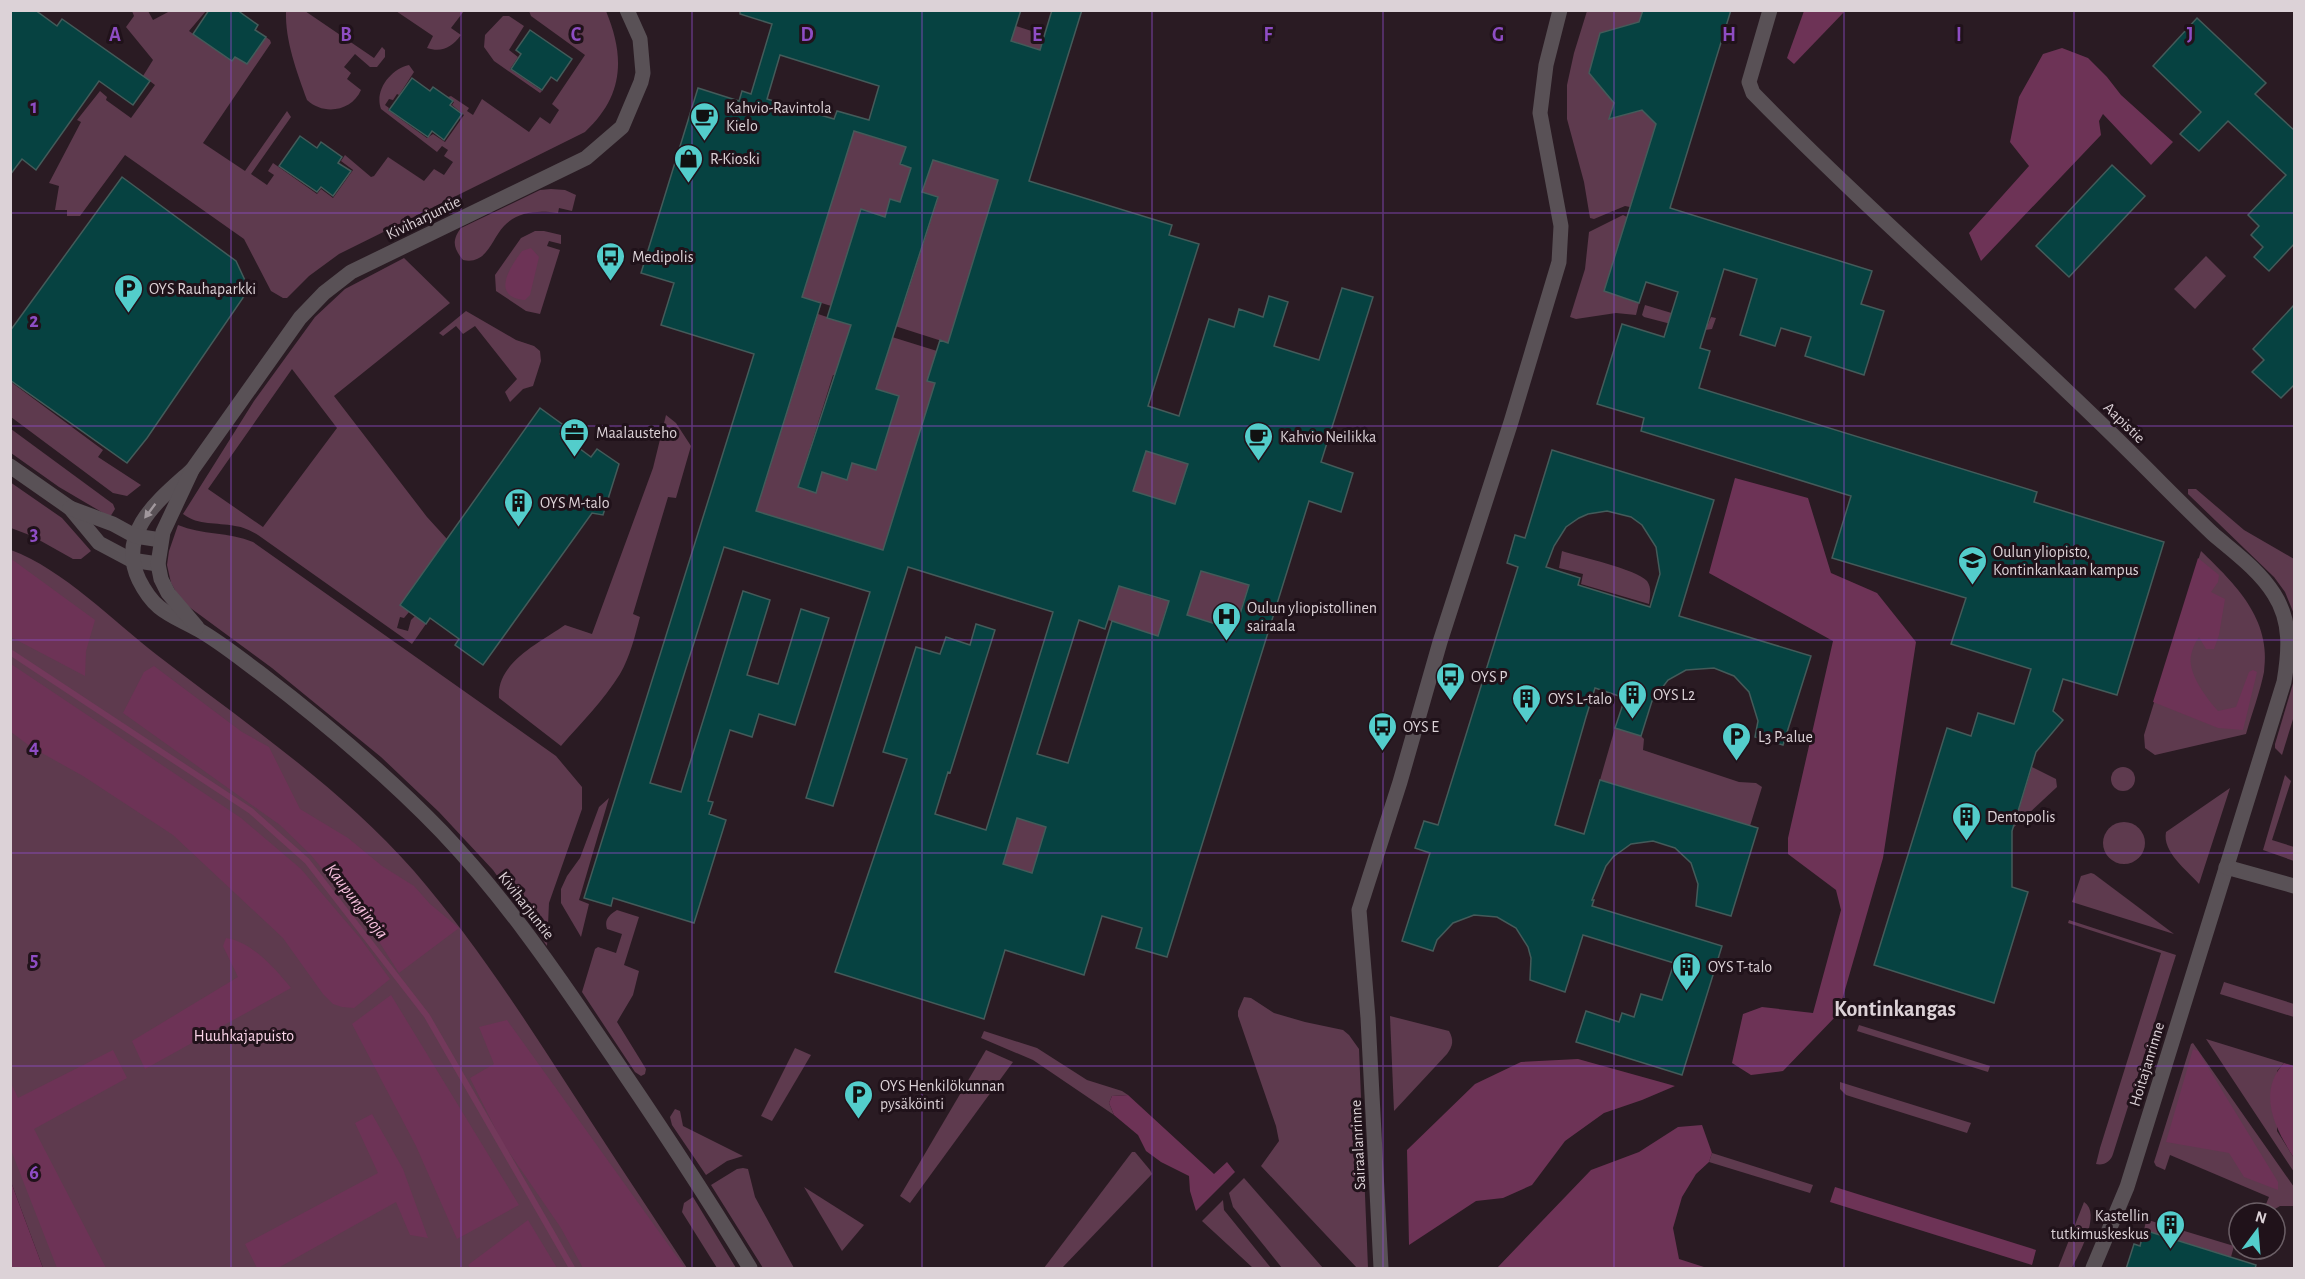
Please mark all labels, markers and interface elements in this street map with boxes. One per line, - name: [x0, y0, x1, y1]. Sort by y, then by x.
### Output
- text: A: [109, 25, 121, 45]
- text: B: [340, 25, 352, 45]
- text: C: [571, 25, 582, 45]
- text: D: [800, 25, 814, 45]
- text: E: [1032, 25, 1042, 45]
- text: F: [1263, 25, 1273, 45]
- text: G: [1492, 25, 1504, 45]
- text: H: [1722, 25, 1736, 45]
- text: I: [1956, 25, 1962, 45]
- text: J: [2187, 25, 2193, 45]
- text: 1: [30, 97, 38, 117]
- cafe icon: Kahvio-Ravintola Kielo: [689, 100, 721, 142]
- place label: Kahvio-Ravintola Kielo: [726, 100, 832, 134]
- shop icon: R-Kioski: [673, 142, 705, 184]
- place label: R-Kioski: [710, 151, 760, 167]
- street label: Kiviharjuntie: [384, 193, 464, 244]
- bus stop icon: Medipolis: [595, 240, 627, 282]
- place label: Medipolis: [632, 249, 694, 265]
- parking icon: OYS Rauhaparkki: [112, 272, 144, 314]
- place label: OYS Rauhaparkki: [149, 281, 256, 297]
- text: 2: [29, 311, 39, 331]
- street label: Aapistie: [2100, 399, 2148, 446]
- office icon: Maalausteho: [559, 416, 591, 458]
- cafe icon: Kahvio Neilikka: [1243, 420, 1275, 462]
- place label: Maalausteho: [596, 425, 677, 441]
- place label: Kahvio Neilikka: [1280, 429, 1376, 445]
- building icon: OYS M-talo: [503, 486, 535, 528]
- place label: OYS M-talo: [540, 495, 610, 511]
- one-way arrow: [145, 503, 157, 518]
- text: 3: [30, 524, 38, 544]
- school or university icon: Oulun yliopisto, Kontinkankaan kampus: [1956, 544, 1988, 586]
- place label: Oulun yliopisto, Kontinkankaan kampus: [1993, 544, 2139, 578]
- hospital icon: Oulun yliopistollinen sairaala: [1210, 600, 1242, 642]
- place label: Oulun yliopistollinen sairaala: [1247, 600, 1377, 634]
- bus stop icon: OYS P: [1434, 660, 1466, 702]
- place label: OYS P: [1471, 669, 1508, 685]
- building icon: OYS L2: [1616, 678, 1648, 720]
- building icon: OYS L-talo: [1511, 682, 1543, 724]
- place label: OYS L2: [1653, 687, 1695, 703]
- place label: OYS L-talo: [1548, 691, 1612, 707]
- bus stop icon: OYS E: [1366, 710, 1398, 752]
- place label: OYS E: [1403, 719, 1439, 735]
- parking icon: L3 P-alue: [1721, 720, 1753, 762]
- place label: L3 P-alue: [1758, 729, 1813, 745]
- text: 4: [29, 737, 39, 757]
- building icon: Dentopolis: [1950, 800, 1982, 842]
- place label: Dentopolis: [1987, 809, 2056, 825]
- water label: Kaupunginoja: [321, 861, 391, 943]
- street label: Kiviharjuntie: [494, 869, 557, 943]
- text: 5: [30, 950, 38, 970]
- building icon: OYS T-talo: [1671, 950, 1703, 992]
- place label: OYS T-talo: [1708, 959, 1772, 975]
- district label: Kontinkangas: [1834, 998, 1956, 1020]
- street label: Hoitajanrinne: [2127, 1020, 2168, 1109]
- park label: Huuhkajapuisto: [194, 1028, 294, 1045]
- parking icon: OYS Henkilökunnan pysäköinti: [843, 1078, 875, 1120]
- place label: OYS Henkilökunnan pysäköinti: [880, 1078, 1005, 1113]
- street label: Sairaalanrinne: [1348, 1099, 1368, 1190]
- text: 6: [29, 1163, 39, 1183]
- north arrow: [2227, 1201, 2287, 1261]
- place label: Kastellin tutkimuskeskus: [2051, 1208, 2149, 1242]
- building icon: Kastellin tutkimuskeskus: [2154, 1208, 2186, 1250]
- text: N: [2253, 1208, 2268, 1227]

